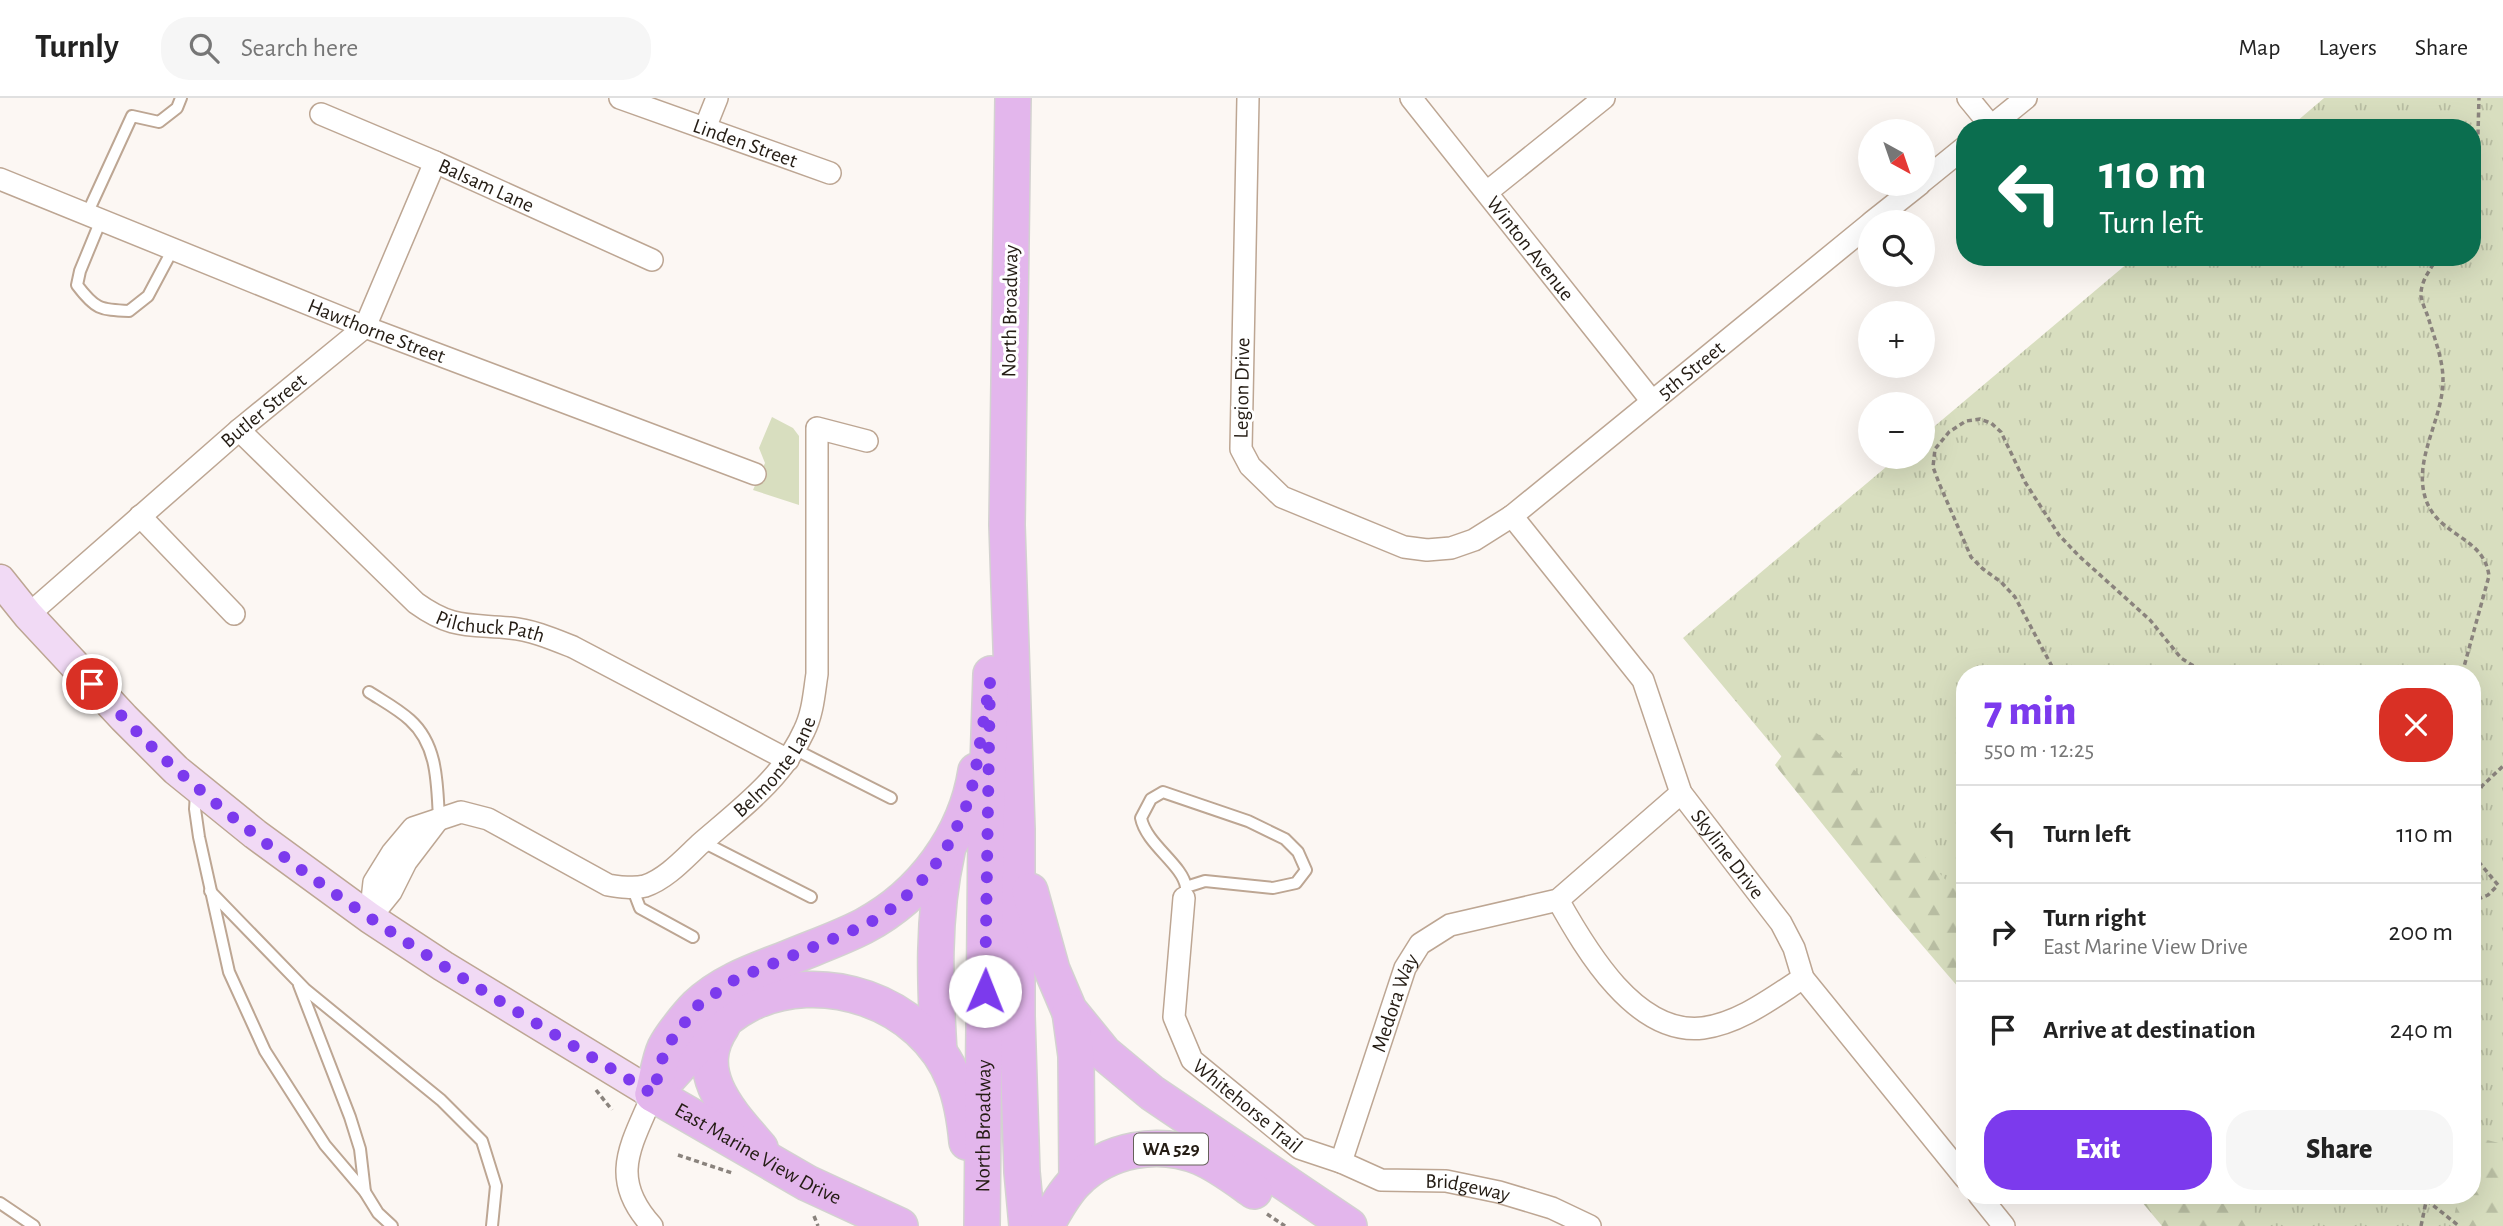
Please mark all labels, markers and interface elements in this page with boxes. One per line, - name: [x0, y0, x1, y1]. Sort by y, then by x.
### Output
- search box: [161, 17, 651, 80]
- icon: search: [185, 29, 223, 67]
- text: Turnly: [35, 31, 119, 64]
- text: Search here: [241, 35, 358, 61]
- text: Map: [2238, 36, 2280, 60]
- text: Layers: [2318, 36, 2377, 60]
- text: Share: [2415, 36, 2468, 60]
- street label: Linden Street: [690, 115, 800, 171]
- north arrow: [1858, 119, 1936, 196]
- map controls: [1858, 119, 1935, 469]
- icon: left: [1984, 147, 2075, 238]
- text: 110 m: [2099, 149, 2207, 198]
- street label: Balsam Lane: [435, 155, 537, 216]
- street label: Winton Avenue: [1483, 192, 1578, 304]
- text: Turn left: [2099, 207, 2203, 239]
- button: search: [1858, 210, 1935, 287]
- street label: North Broadway: [998, 244, 1022, 378]
- street label: Hawthorne Street: [305, 294, 448, 367]
- button: +: [1858, 301, 1935, 378]
- street label: Legion Drive: [1231, 337, 1253, 439]
- street label: 5th Street: [1653, 337, 1728, 403]
- street label: Butler Street: [217, 369, 310, 451]
- button: −: [1858, 392, 1935, 469]
- street label: Pilchuck Path: [433, 606, 547, 646]
- pin: [62, 654, 122, 714]
- icon: arrive: [73, 665, 111, 703]
- button: close: [2379, 688, 2453, 762]
- text: 7 min: [1984, 690, 2076, 732]
- street label: Belmonte Lane: [729, 714, 819, 821]
- text: 550 m · 12:25: [1984, 739, 2094, 762]
- street label: Skyline Drive: [1687, 805, 1769, 902]
- icon: left: [1984, 815, 2022, 853]
- text: Turn left: [2043, 821, 2131, 847]
- text: 110 m: [2396, 821, 2453, 847]
- text: Turn right: [2043, 905, 2146, 931]
- icon: right: [1984, 913, 2022, 951]
- text: 200 m: [2389, 919, 2453, 945]
- text: East Marine View Drive: [2043, 936, 2248, 959]
- street label: Medora Way: [1368, 950, 1422, 1054]
- position arrow: [948, 954, 1022, 1028]
- icon: arrive: [1984, 1011, 2022, 1049]
- text: Arrive at destination: [2043, 1017, 2256, 1043]
- text: 240 m: [2390, 1017, 2453, 1043]
- street label: Whitehorse Trail: [1189, 1055, 1306, 1157]
- street label: North Broadway: [972, 1059, 994, 1193]
- street label: East Marine View Drive: [672, 1099, 845, 1208]
- button: Exit: [1984, 1110, 2212, 1190]
- button: Share: [2226, 1110, 2453, 1190]
- road number: WA 529: [1134, 1134, 1208, 1164]
- street label: Bridgeway: [1425, 1170, 1513, 1205]

